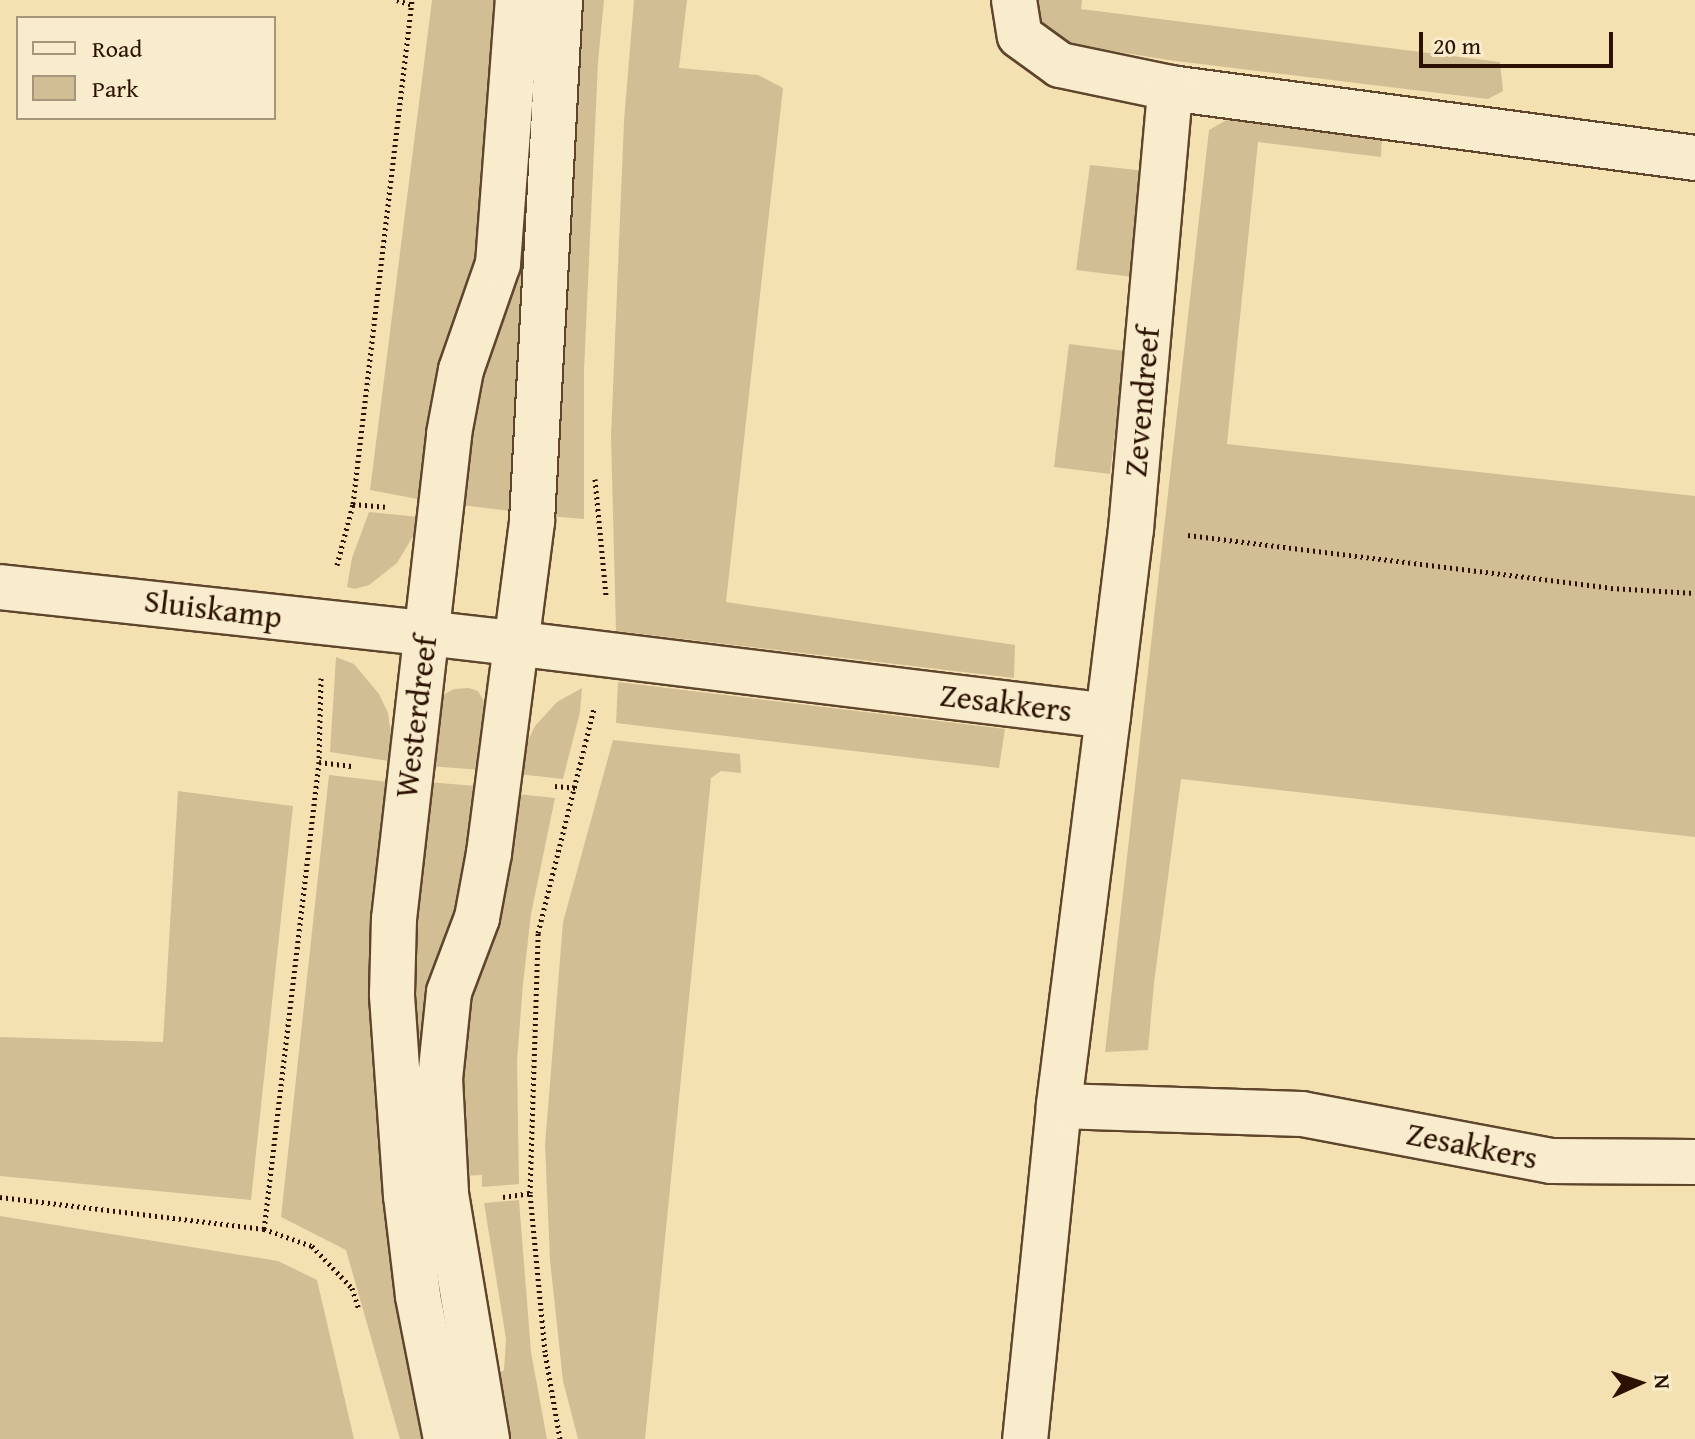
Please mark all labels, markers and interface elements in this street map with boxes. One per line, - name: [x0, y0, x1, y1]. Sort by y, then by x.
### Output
- legend: [16, 16, 276, 120]
- scale bar: [1423, 16, 1617, 66]
- text: 20 m: [1433, 28, 1481, 63]
- text: Road: [92, 31, 142, 66]
- text: Park: [92, 71, 138, 106]
- street label: Zevendreef: [1116, 326, 1168, 478]
- street label: Sluiskamp: [142, 582, 284, 636]
- street label: Westerdreef: [387, 634, 445, 800]
- street label: Zesakkers: [938, 676, 1074, 730]
- street label: Zesakkers: [1403, 1115, 1541, 1177]
- north arrow: [1599, 1343, 1679, 1423]
- text: N: [1647, 1374, 1679, 1390]

